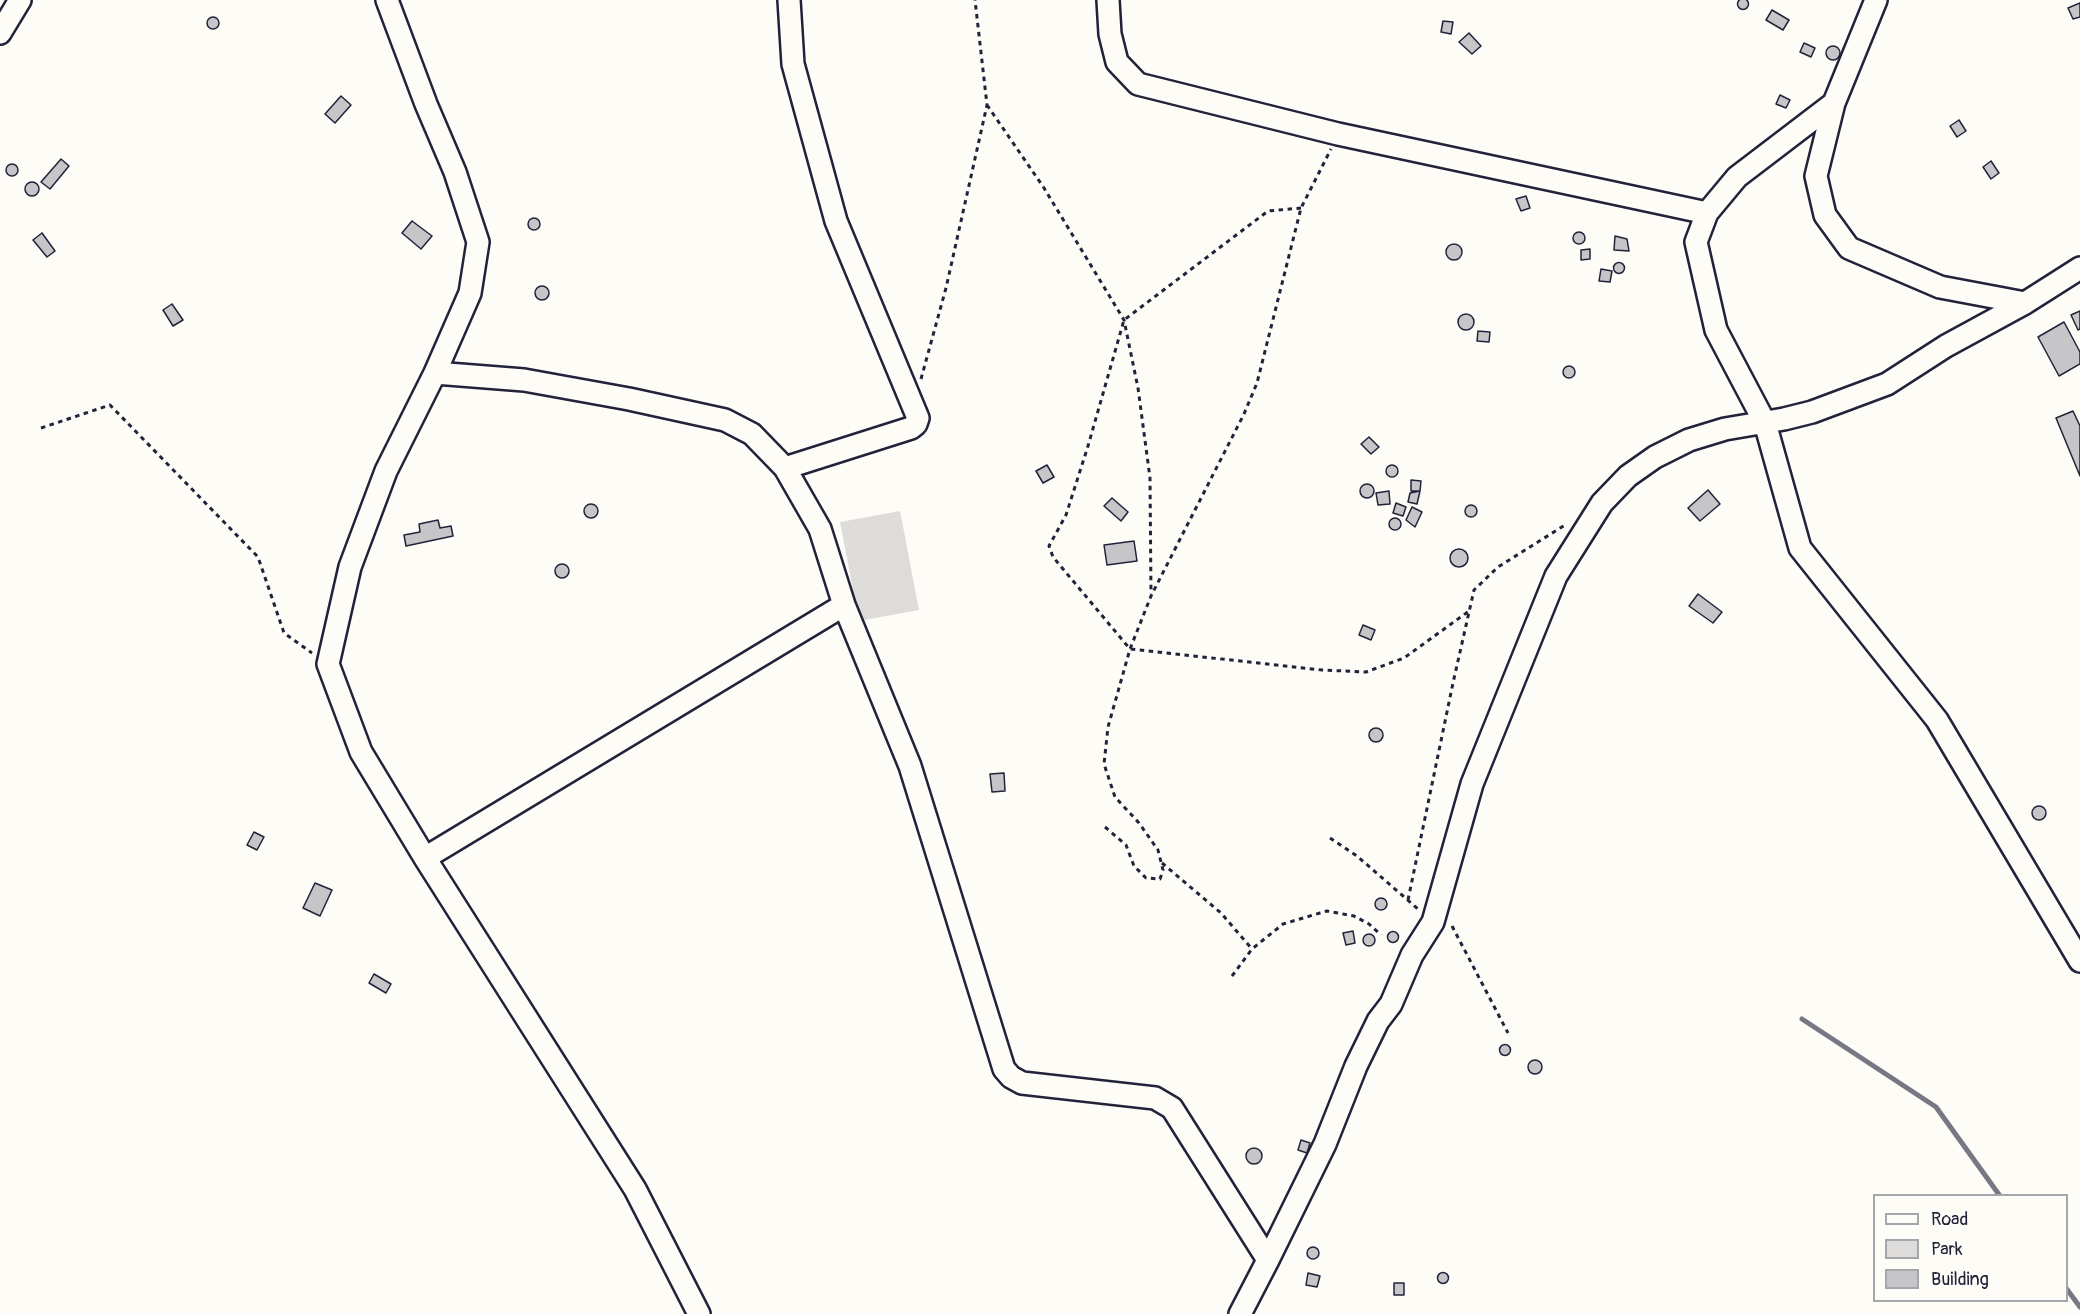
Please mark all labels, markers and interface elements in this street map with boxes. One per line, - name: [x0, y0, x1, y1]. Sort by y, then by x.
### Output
- legend: [1873, 1194, 2068, 1302]
- text: Road: [1931, 1208, 1968, 1231]
- text: Park: [1931, 1238, 1963, 1261]
- text: Building: [1931, 1268, 1989, 1291]

